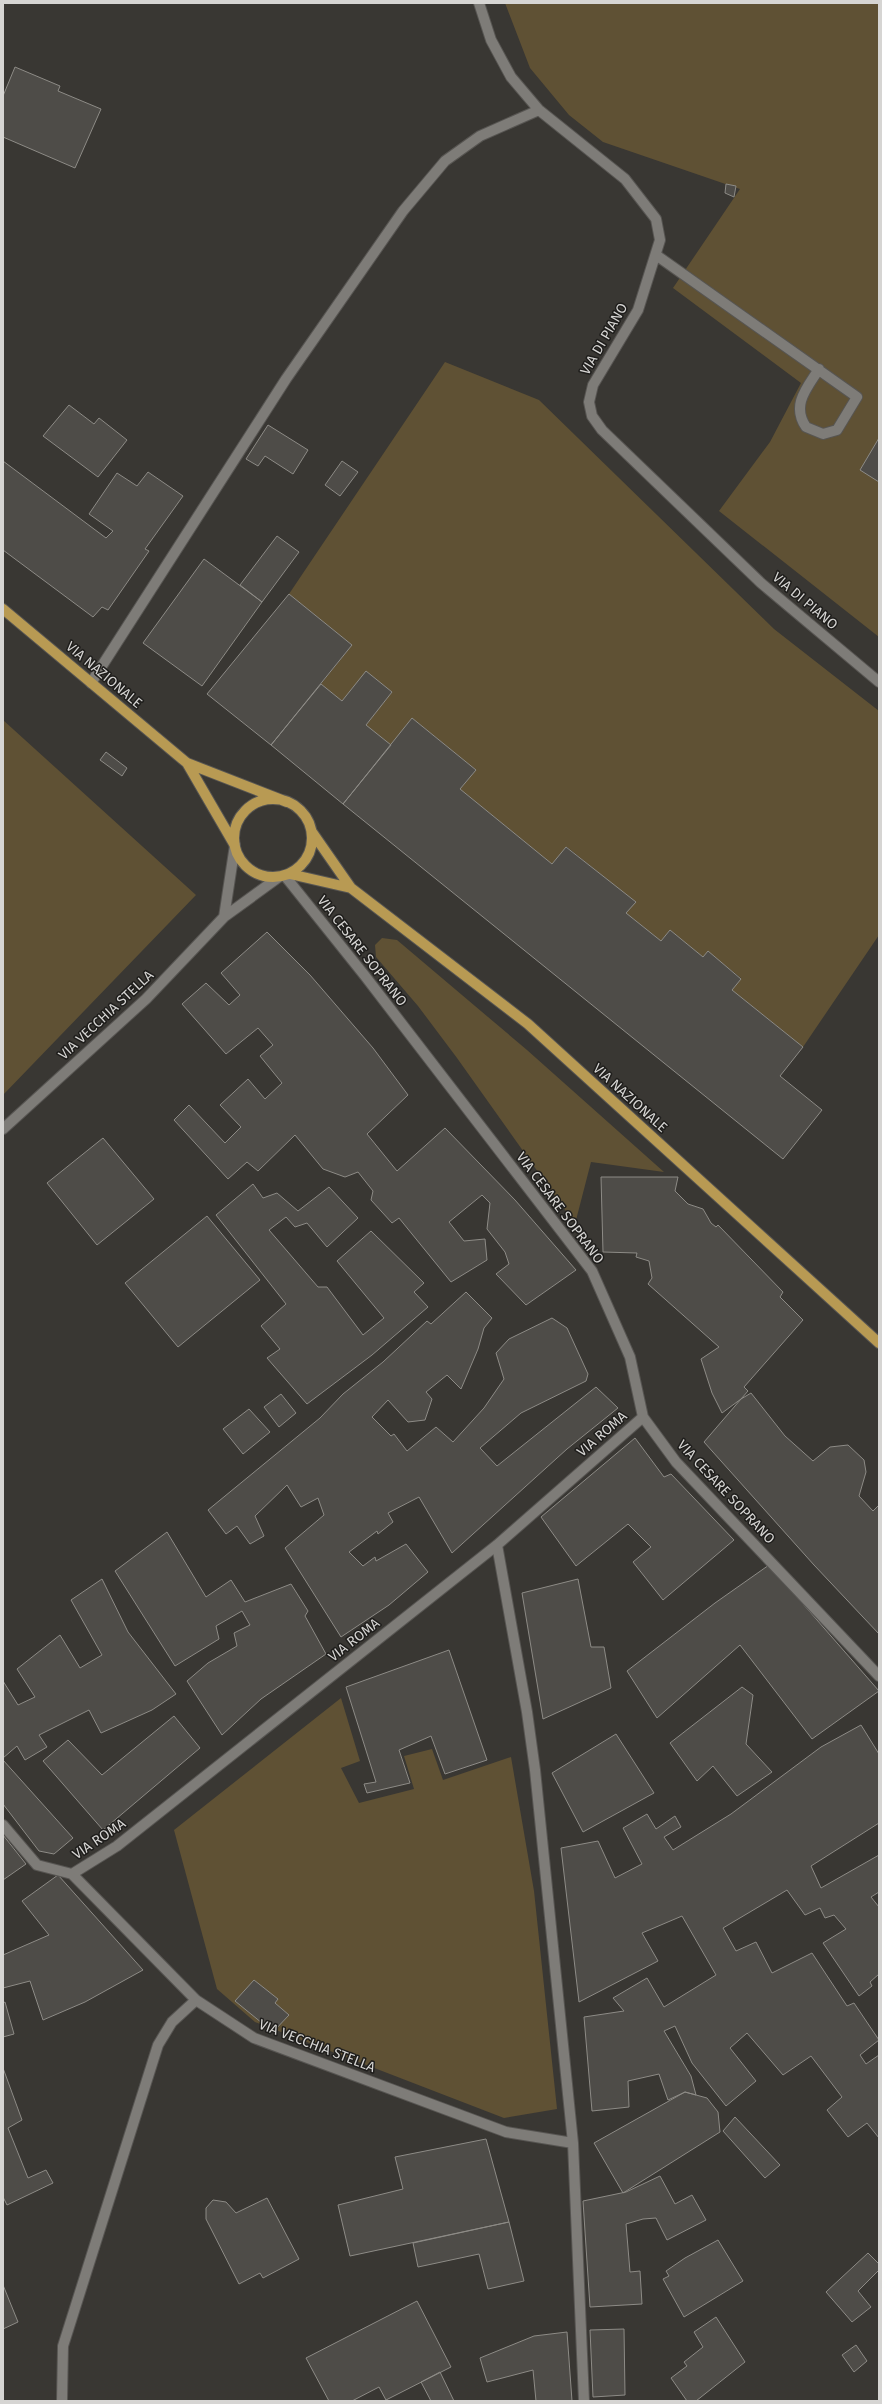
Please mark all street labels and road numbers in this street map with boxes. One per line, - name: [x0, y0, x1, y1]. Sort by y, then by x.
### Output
- street label: VIA DI PIANO: [577, 300, 631, 378]
- street label: VIA DI PIANO: [769, 569, 841, 633]
- street label: VIA NAZIONALE: [62, 638, 146, 712]
- street label: VIA CESARE SOPRANO: [314, 892, 410, 1010]
- street label: VIA VECCHIA STELLA: [55, 967, 157, 1063]
- street label: VIA NAZIONALE: [589, 1060, 671, 1136]
- street label: VIA CESARE SOPRANO: [512, 1149, 608, 1267]
- street label: VIA ROMA: [574, 1408, 630, 1460]
- street label: VIA CESARE SOPRANO: [674, 1437, 778, 1547]
- street label: VIA ROMA: [325, 1615, 383, 1665]
- street label: VIA ROMA: [69, 1815, 129, 1863]
- street label: VIA VECCHIA STELLA: [256, 2016, 378, 2076]

